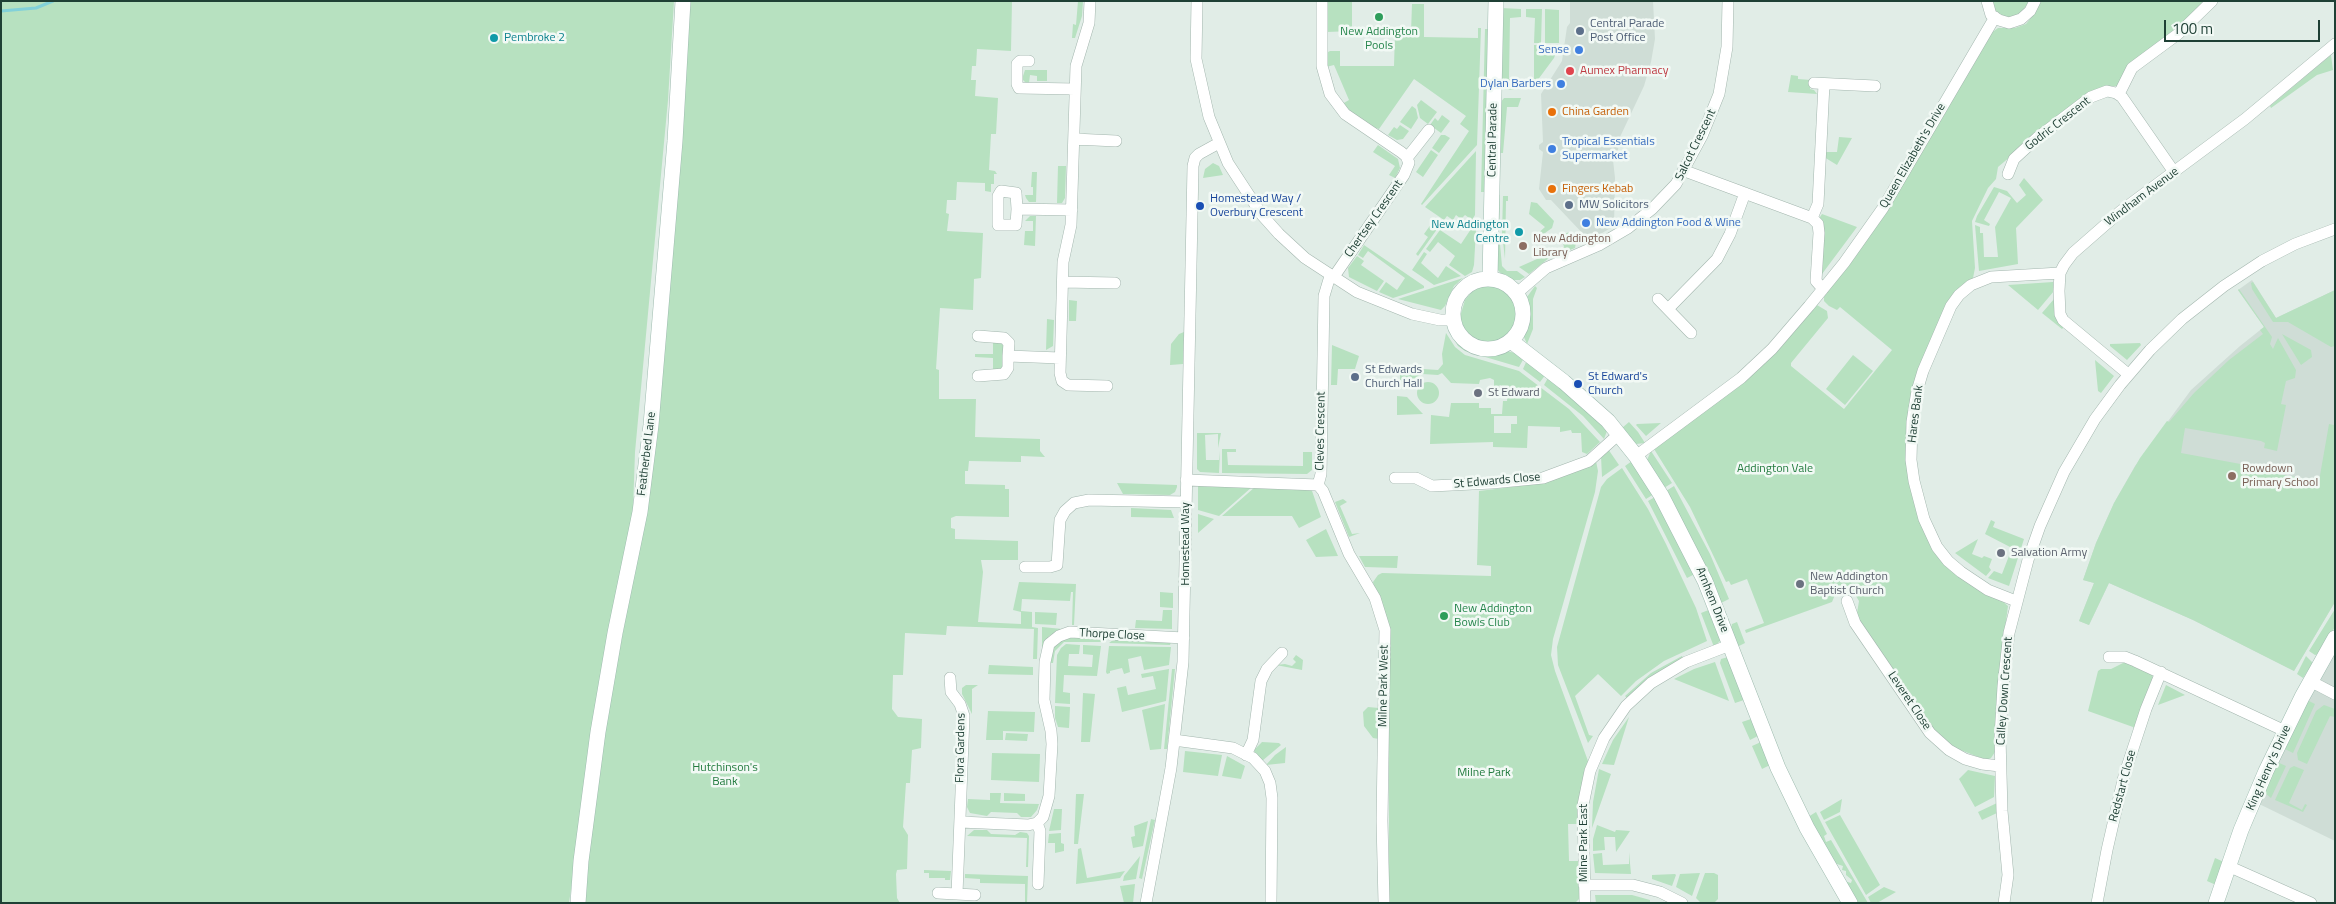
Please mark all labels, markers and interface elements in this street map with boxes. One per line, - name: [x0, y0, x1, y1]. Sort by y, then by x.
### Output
- scale bar: [2166, 10, 2322, 42]
- marker: New Addington Pools: [1373, 11, 1385, 23]
- place label: Central Parade Post Office: [1590, 17, 1664, 45]
- text: 100 m: [2172, 17, 2213, 40]
- place label: New Addington Pools: [1340, 25, 1418, 53]
- marker: Central Parade Post Office: [1574, 25, 1586, 37]
- place label: Pembroke 2: [504, 31, 565, 45]
- marker: Pembroke 2: [488, 32, 500, 44]
- place label: Sense: [1538, 43, 1569, 57]
- marker: Sense: [1573, 44, 1585, 56]
- place label: Aumex Pharmacy: [1580, 64, 1668, 78]
- marker: Aumex Pharmacy: [1564, 65, 1576, 77]
- place label: Dylan Barbers: [1480, 77, 1551, 91]
- marker: Dylan Barbers: [1555, 78, 1567, 90]
- street label: Godric Crescent: [2023, 94, 2093, 154]
- street label: Queen Elizabeth's Drive: [1877, 101, 1949, 211]
- street label: Central Parade: [1485, 103, 1501, 177]
- place label: China Garden: [1562, 105, 1629, 119]
- marker: China Garden: [1546, 106, 1558, 118]
- street label: Salcot Crescent: [1673, 107, 1719, 183]
- place label: Tropical Essentials Supermarket: [1562, 135, 1655, 163]
- marker: Tropical Essentials Supermarket: [1546, 143, 1558, 155]
- street label: Windham Avenue: [2102, 165, 2182, 229]
- street label: Chertsey Crescent: [1342, 177, 1406, 261]
- place label: Fingers Kebab: [1562, 182, 1633, 196]
- marker: Fingers Kebab: [1546, 183, 1558, 195]
- place label: Homestead Way / Overbury Crescent: [1210, 192, 1303, 220]
- place label: MW Solicitors: [1579, 198, 1649, 212]
- marker: MW Solicitors: [1563, 199, 1575, 211]
- marker: Homestead Way / Overbury Crescent: [1194, 200, 1206, 212]
- place label: New Addington Food & Wine: [1596, 216, 1741, 230]
- marker: New Addington Food & Wine: [1580, 217, 1592, 229]
- place label: New Addington Centre: [1431, 218, 1509, 246]
- marker: New Addington Centre: [1513, 226, 1525, 238]
- place label: New Addington Library: [1533, 232, 1611, 260]
- marker: New Addington Library: [1517, 240, 1529, 252]
- place label: St Edwards Church Hall: [1365, 363, 1422, 391]
- place label: St Edward's Church: [1588, 370, 1648, 398]
- marker: St Edwards Church Hall: [1349, 371, 1361, 383]
- marker: St Edward's Church: [1572, 378, 1584, 390]
- street label: Hares Bank: [1905, 384, 1927, 444]
- place label: St Edward: [1488, 386, 1540, 400]
- marker: St Edward: [1472, 387, 1484, 399]
- street label: Cleves Crescent: [1313, 391, 1329, 471]
- street label: Featherbed Lane: [635, 411, 659, 497]
- park label: Addington Vale: [1737, 462, 1813, 476]
- place label: Rowdown Primary School: [2242, 462, 2318, 490]
- street label: St Edwards Close: [1453, 470, 1541, 492]
- marker: Rowdown Primary School: [2226, 470, 2238, 482]
- street label: Homestead Way: [1179, 502, 1193, 586]
- place label: Salvation Army: [2011, 546, 2087, 560]
- marker: Salvation Army: [1995, 547, 2007, 559]
- street label: Arnhem Drive: [1692, 565, 1732, 635]
- place label: New Addington Baptist Church: [1810, 570, 1888, 598]
- marker: New Addington Baptist Church: [1794, 578, 1806, 590]
- place label: New Addington Bowls Club: [1454, 602, 1532, 630]
- marker: New Addington Bowls Club: [1438, 610, 1450, 622]
- street label: Thorpe Close: [1079, 626, 1145, 644]
- street label: Calley Down Crescent: [1994, 636, 2016, 746]
- street label: Milne Park West: [1376, 645, 1392, 727]
- street label: Leveret Close: [1884, 669, 1934, 733]
- street label: Flora Gardens: [953, 713, 969, 783]
- street label: King Henry's Drive: [2244, 723, 2294, 813]
- street label: Redstart Close: [2106, 749, 2140, 823]
- park label: Hutchinson's Bank: [692, 761, 758, 789]
- park label: Milne Park: [1457, 766, 1511, 780]
- street label: Milne Park East: [1577, 804, 1591, 882]

